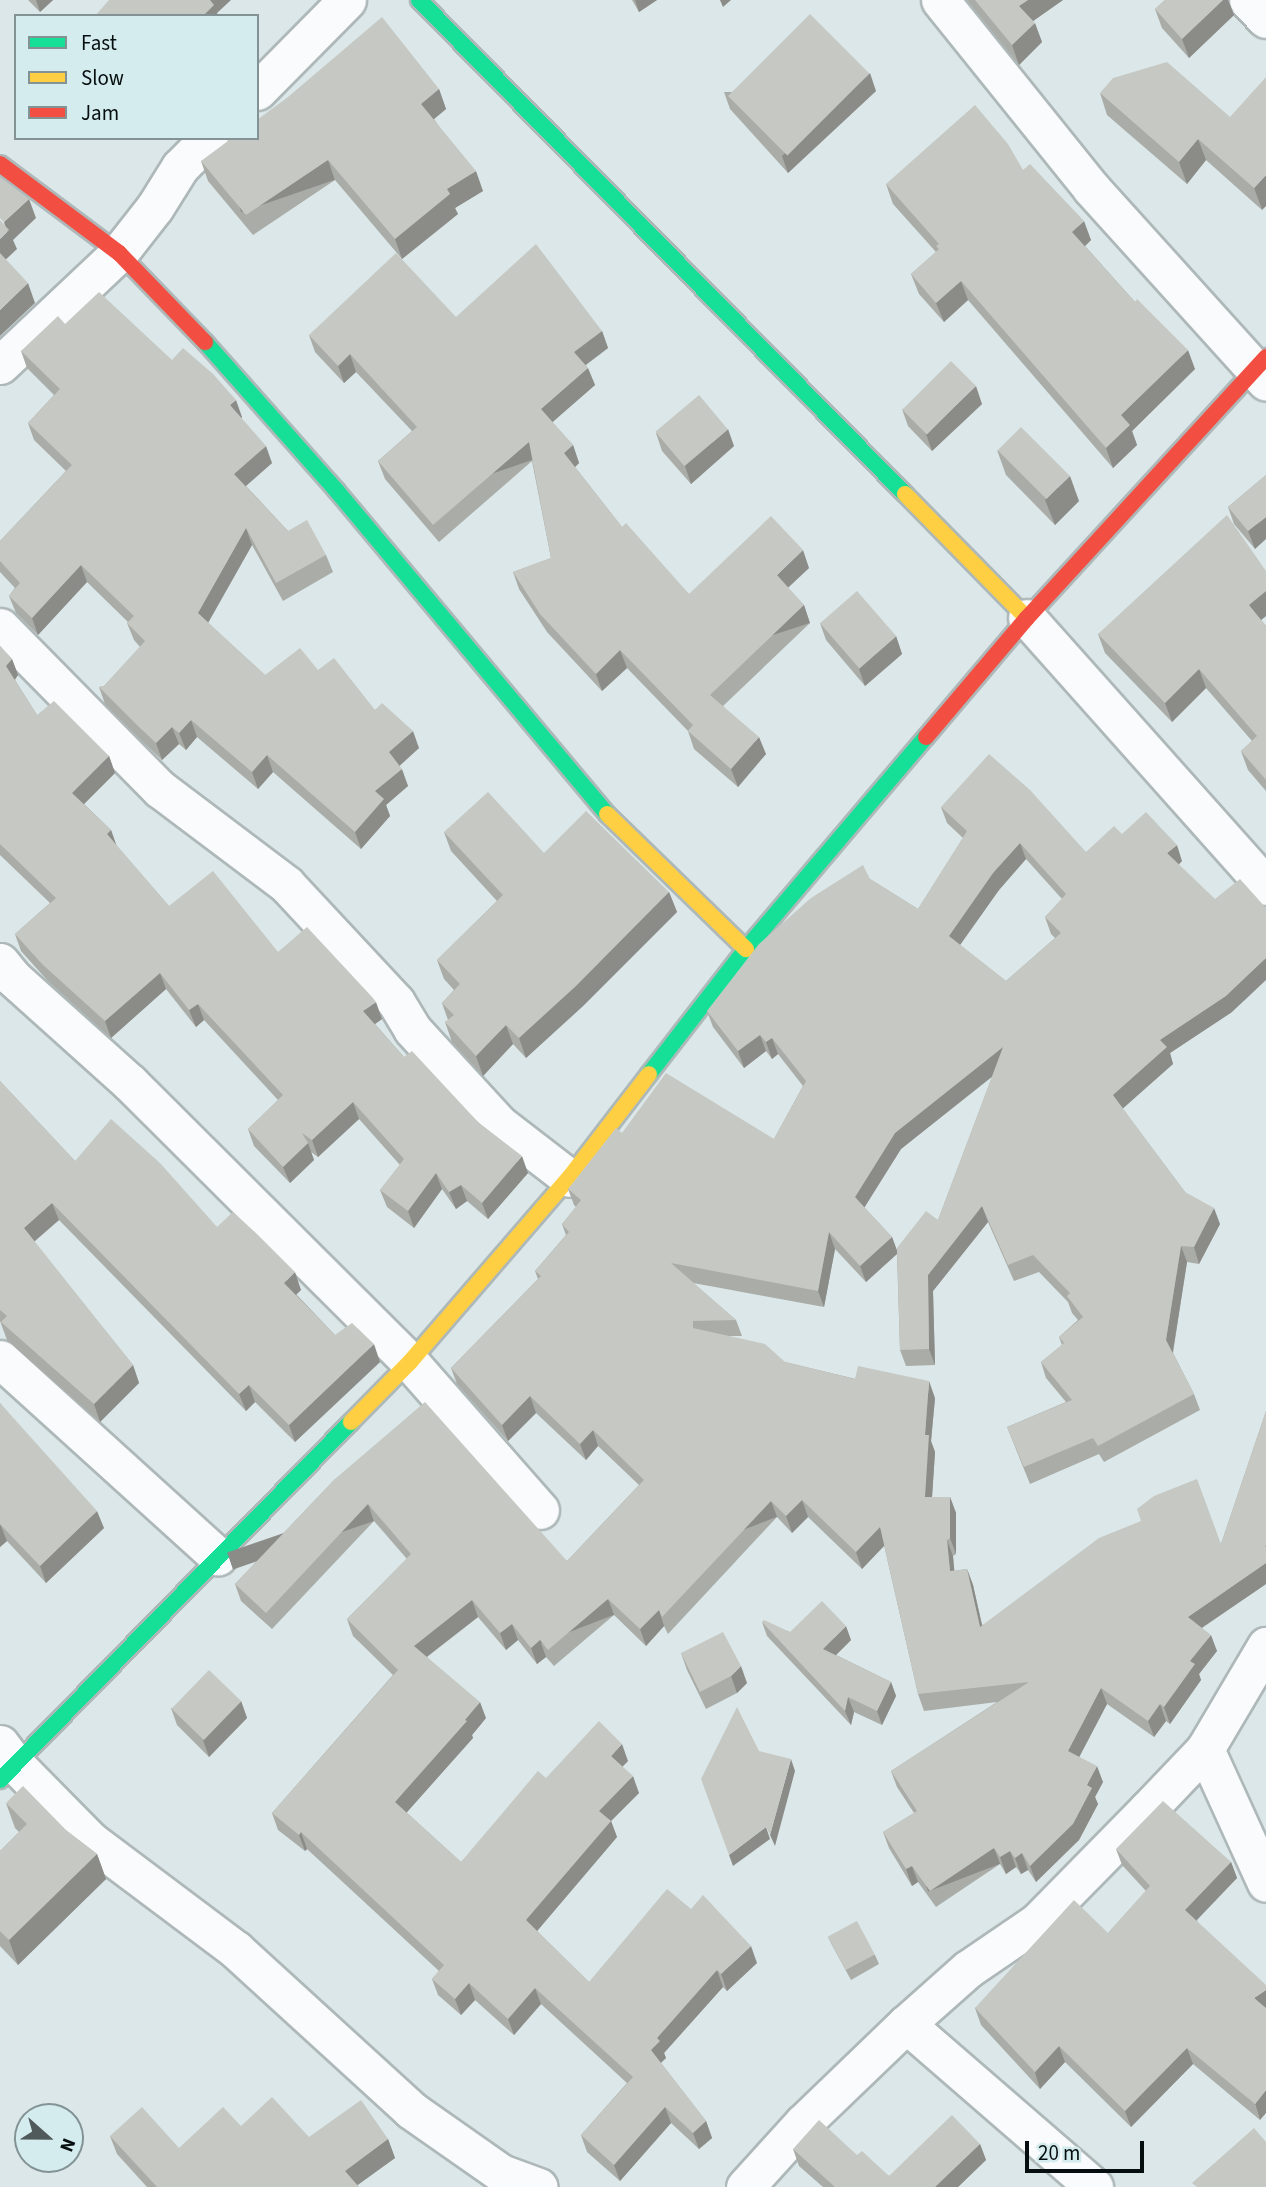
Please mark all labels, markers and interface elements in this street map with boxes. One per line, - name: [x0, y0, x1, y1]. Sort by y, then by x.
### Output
- legend: [14, 14, 259, 140]
- text: Fast: [81, 28, 117, 58]
- text: Slow: [81, 63, 124, 93]
- text: Jam: [81, 98, 119, 128]
- north arrow: [14, 2103, 84, 2173]
- scale bar: [1028, 2128, 1147, 2172]
- text: N: [52, 2134, 82, 2156]
- text: 20 m: [1038, 2138, 1080, 2168]

